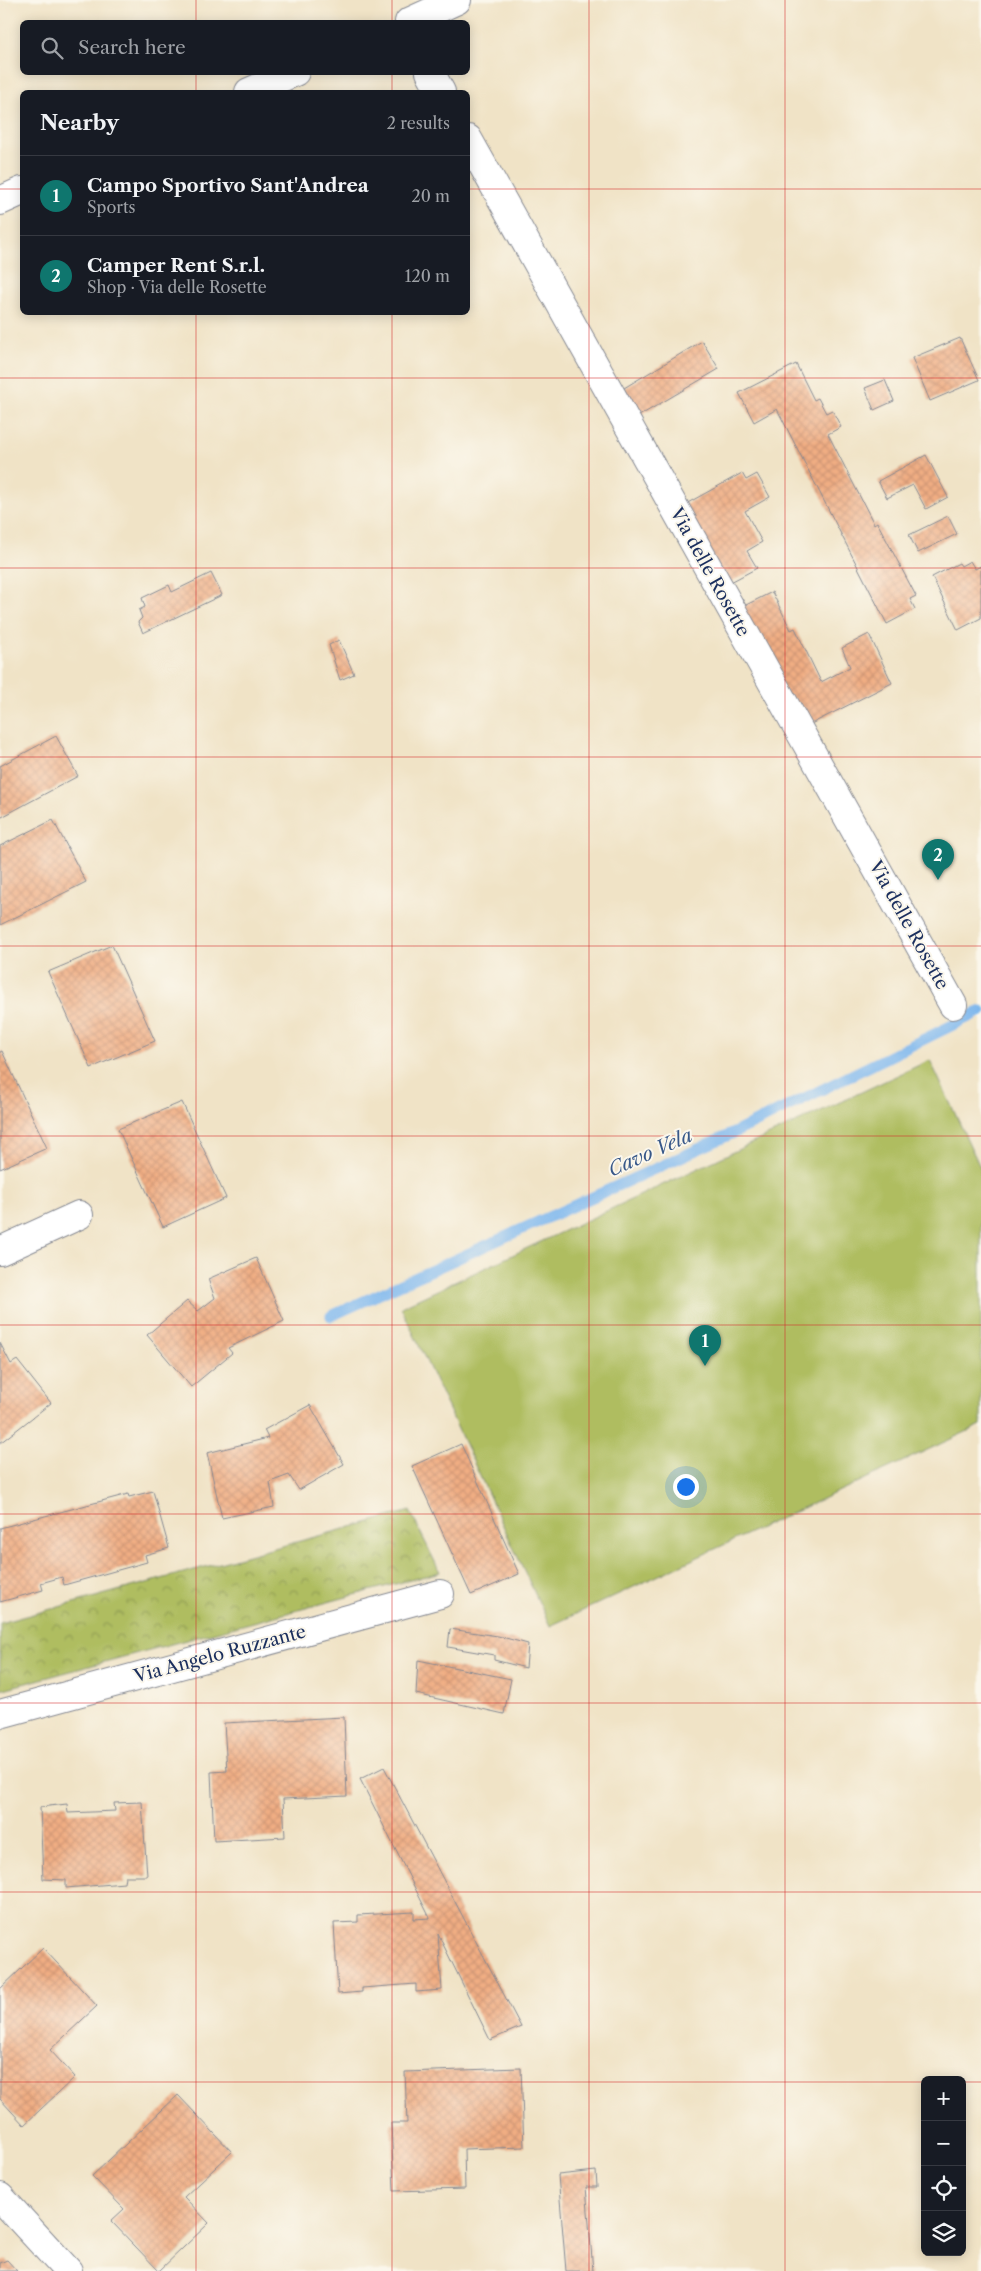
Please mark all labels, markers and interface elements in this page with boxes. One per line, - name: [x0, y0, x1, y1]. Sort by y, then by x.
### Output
- search box: [20, 20, 470, 75]
- icon: search: [38, 34, 66, 62]
- text: Search here: [78, 36, 186, 59]
- text: Nearby: [40, 110, 119, 135]
- text: 2 results: [387, 113, 450, 133]
- text: Campo Sportivo Sant'Andrea: [87, 174, 369, 197]
- text: 1: [52, 186, 60, 206]
- text: 20 m: [411, 186, 450, 206]
- text: Sports: [87, 197, 136, 217]
- text: Camper Rent S.r.l.: [87, 254, 265, 277]
- text: 2: [51, 266, 61, 286]
- text: 120 m: [405, 266, 450, 286]
- text: Shop · Via delle Rosette: [87, 277, 267, 297]
- street label: Via delle Rosette: [665, 503, 755, 640]
- pin: 2: [922, 839, 954, 880]
- street label: Via delle Rosette: [864, 856, 954, 993]
- water label: Cavo Vela: [604, 1123, 697, 1181]
- pin: 1: [689, 1325, 721, 1366]
- your location: [673, 1474, 699, 1500]
- street label: Via Angelo Ruzzante: [131, 1620, 308, 1688]
- map controls: [921, 2076, 966, 2256]
- button: +: [921, 2076, 966, 2121]
- button: −: [921, 2121, 966, 2166]
- button: locate: [921, 2166, 966, 2211]
- button: layers: [921, 2211, 966, 2256]

